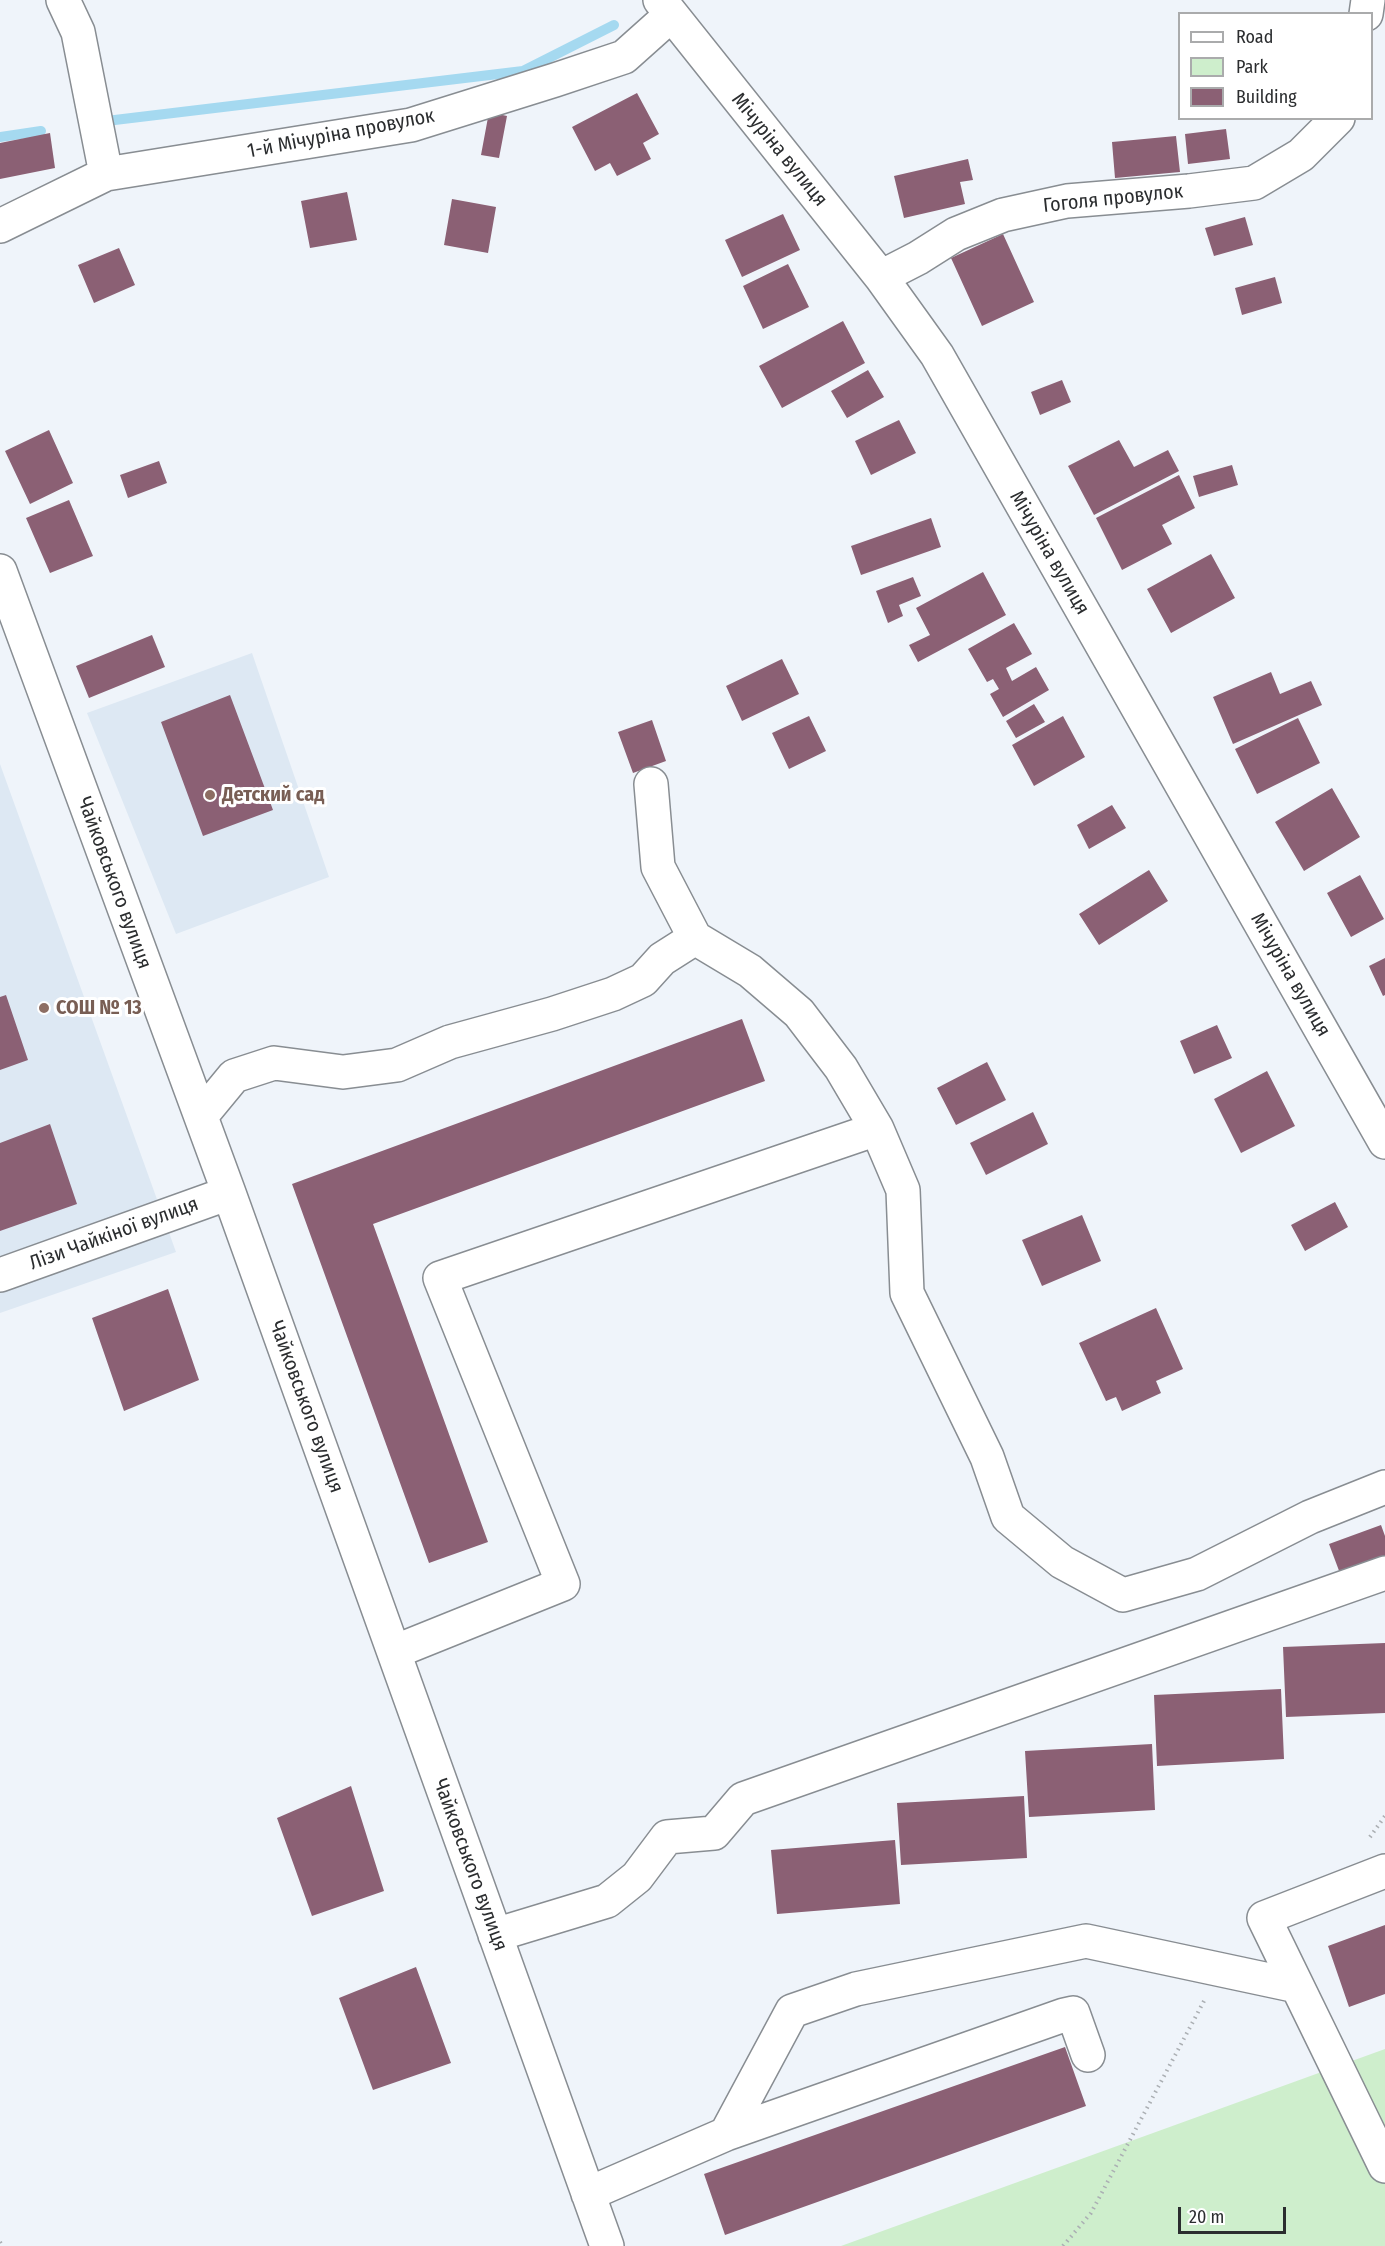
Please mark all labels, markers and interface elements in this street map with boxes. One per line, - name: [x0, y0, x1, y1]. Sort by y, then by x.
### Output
- legend: [1178, 12, 1373, 120]
- text: Road: [1236, 26, 1273, 48]
- text: Park: [1236, 56, 1268, 78]
- text: Building: [1236, 86, 1297, 108]
- street label: Мічуріна вулиця: [726, 88, 832, 212]
- street label: 1-й Мічуріна провулок: [245, 104, 437, 164]
- street label: Гоголя провулок: [1042, 180, 1184, 218]
- street label: Мічуріна вулиця: [1004, 487, 1094, 619]
- place label: Детский сад: [222, 783, 324, 807]
- marker: Детский сад: [203, 788, 217, 802]
- street label: Чайковського вулиця: [72, 794, 156, 972]
- street label: Мічуріна вулиця: [1245, 909, 1335, 1041]
- place label: СОШ № 13: [56, 996, 142, 1020]
- marker: СОШ № 13: [37, 1001, 51, 1015]
- street label: Лізи Чайкіної вулиця: [26, 1192, 202, 1276]
- street label: Чайковського вулиця: [264, 1318, 348, 1496]
- street label: Чайковського вулиця: [428, 1776, 512, 1954]
- scale bar: [1181, 2195, 1289, 2233]
- text: 20 m: [1189, 2206, 1224, 2228]

